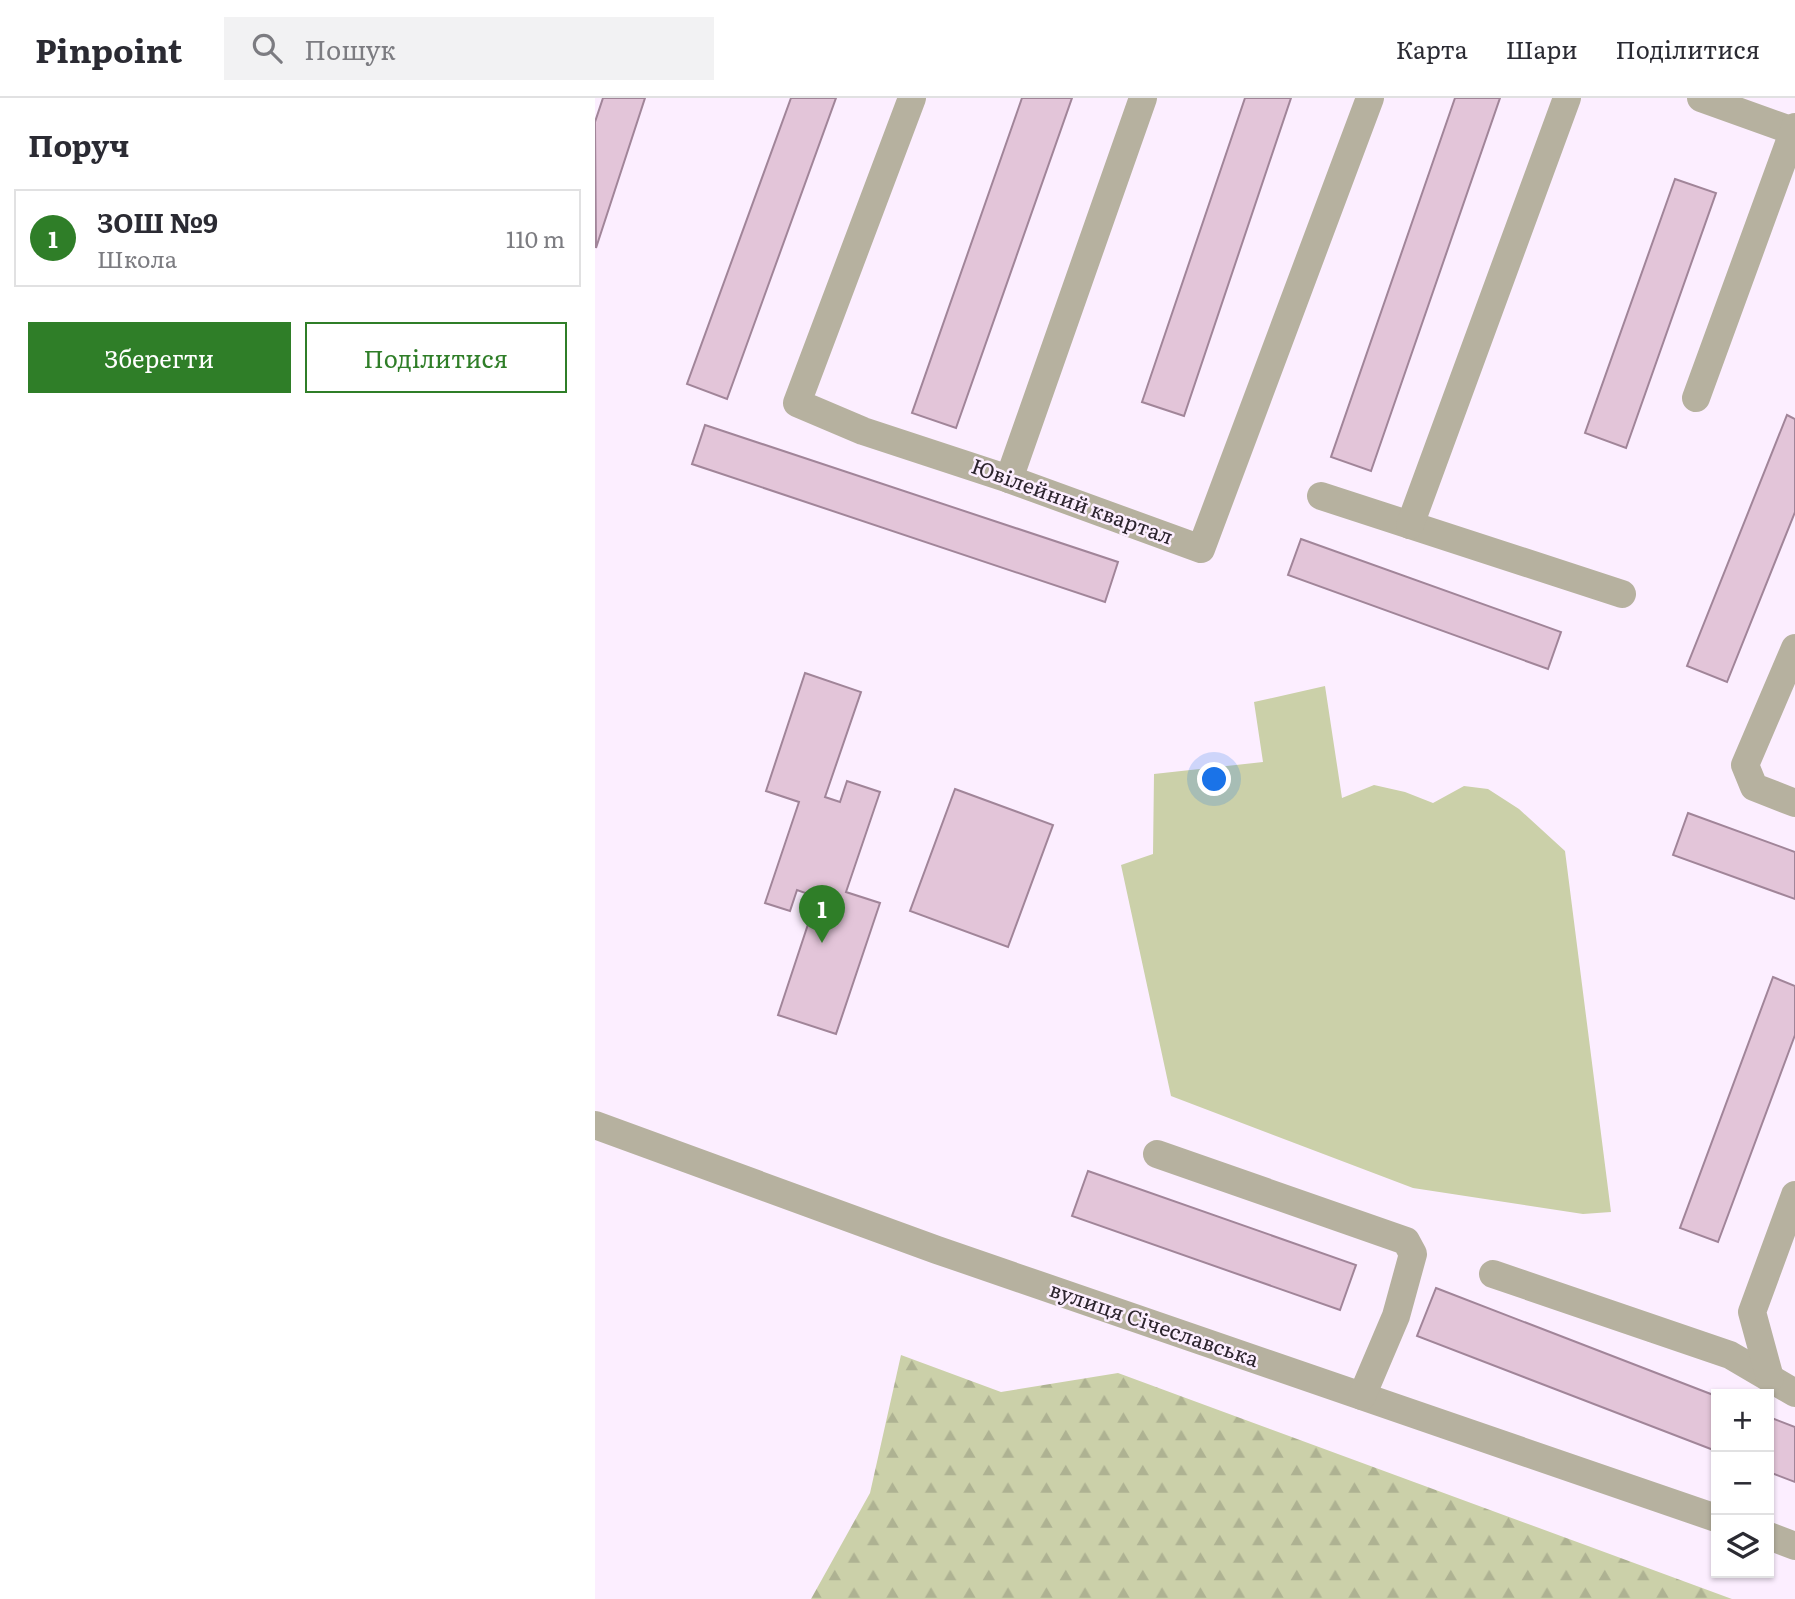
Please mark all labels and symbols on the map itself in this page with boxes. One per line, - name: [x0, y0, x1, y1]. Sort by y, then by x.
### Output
- street label: Ювілейний квартал: [968, 449, 1178, 551]
- your location: [1197, 762, 1231, 796]
- pin: 1: [799, 885, 845, 943]
- street label: вулиця Січеславська: [1046, 1272, 1264, 1373]

